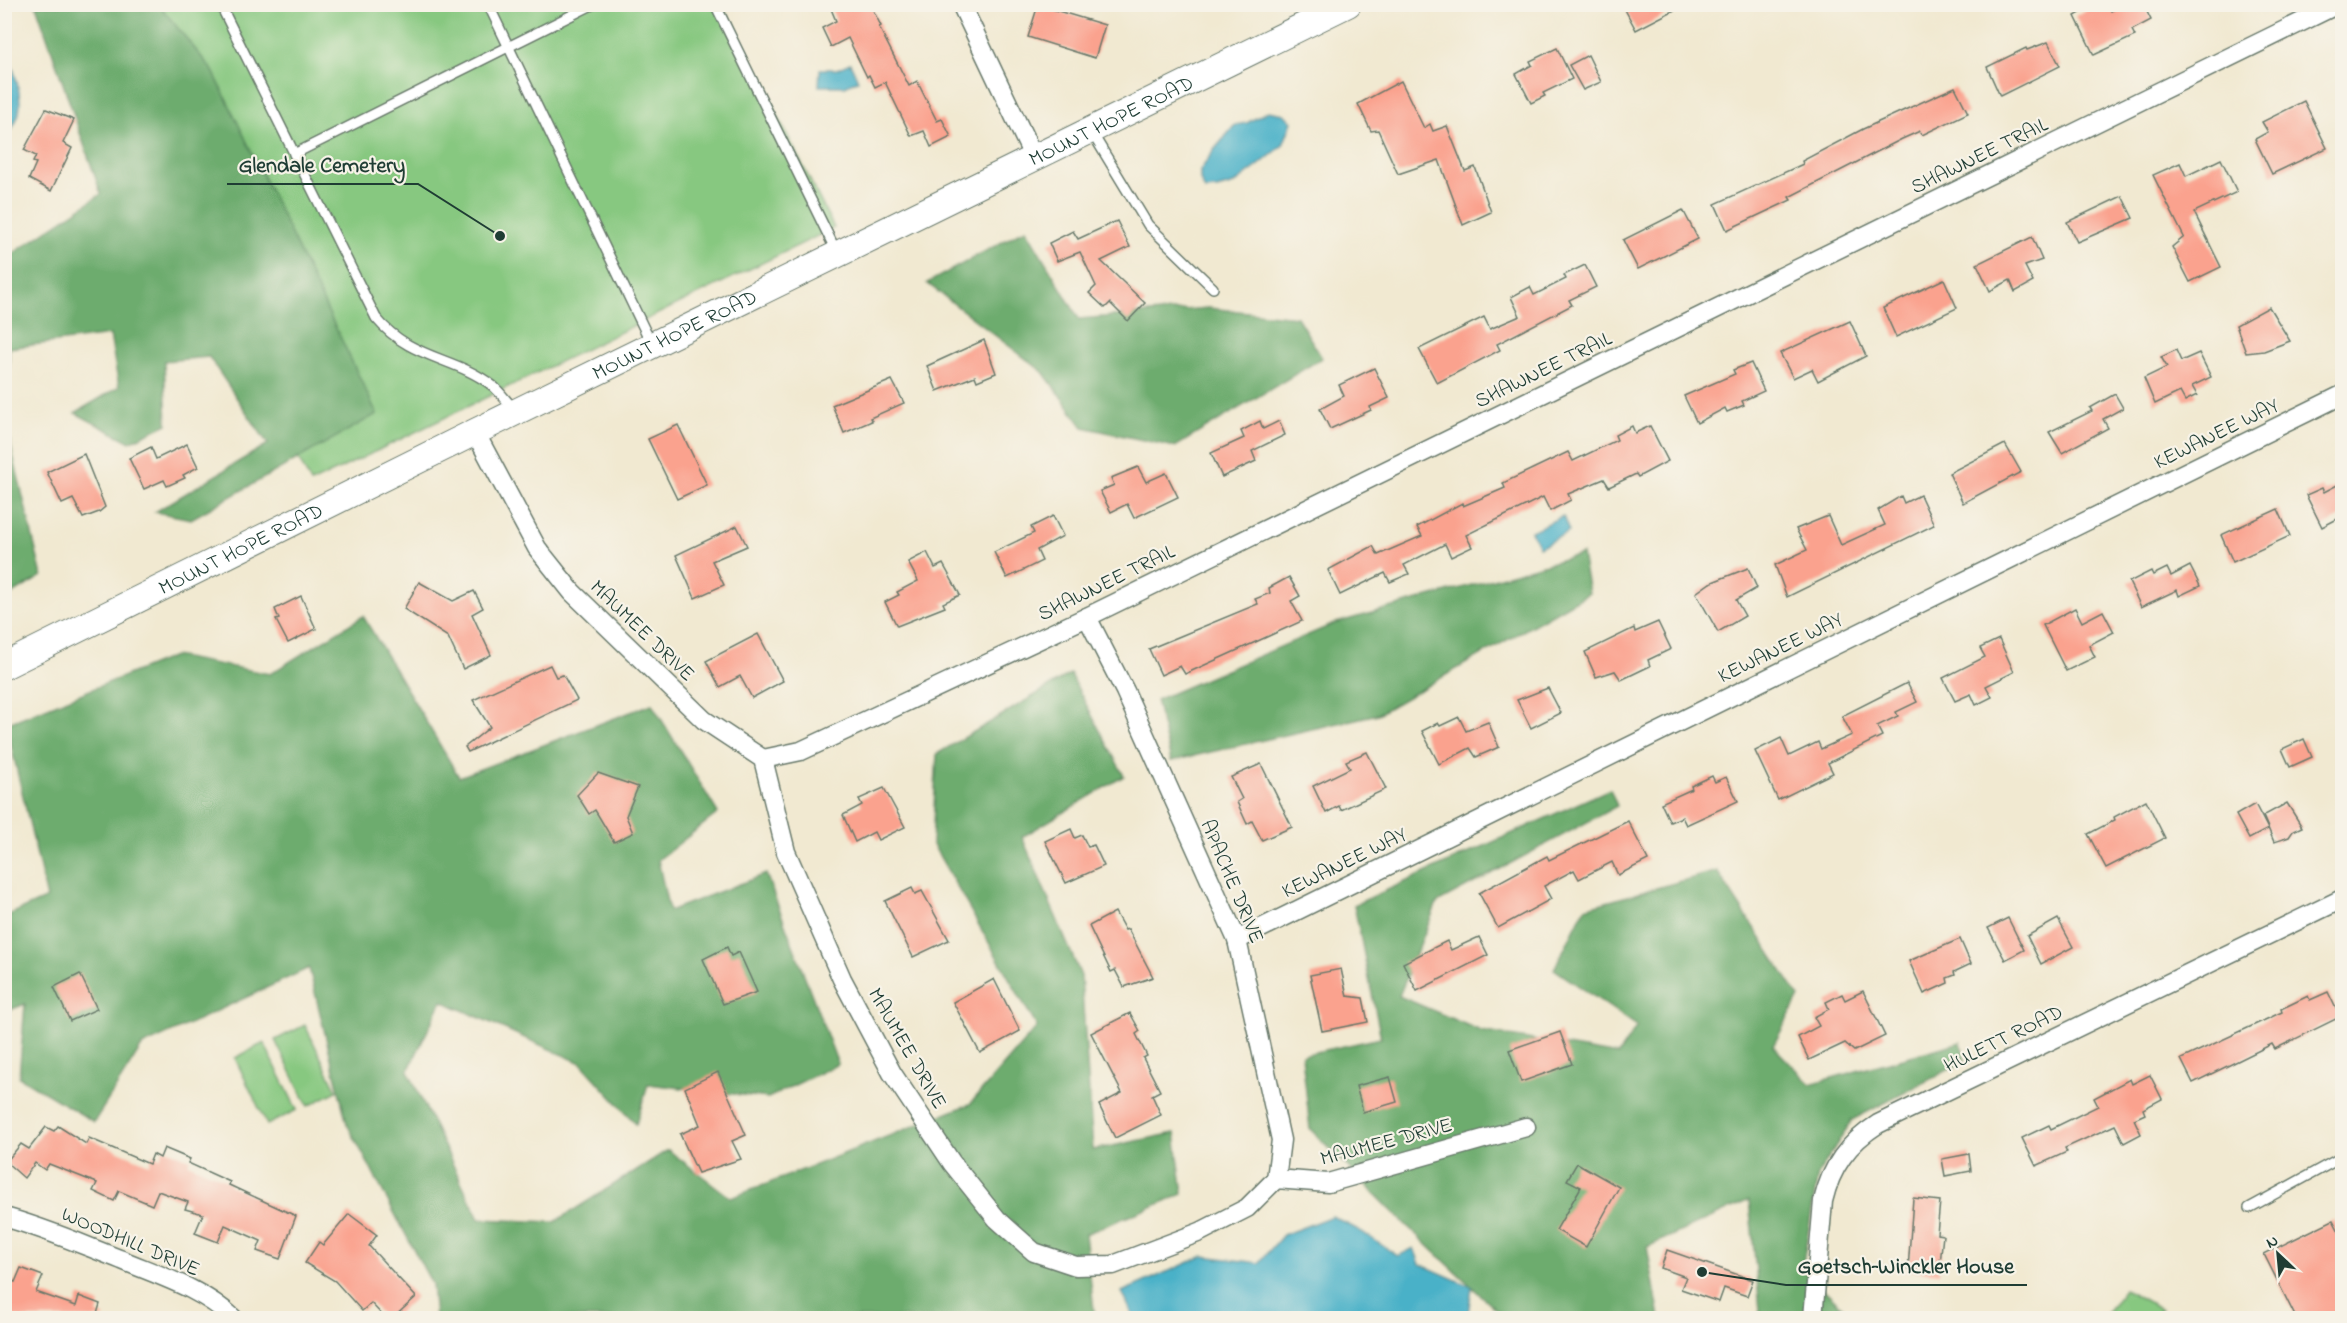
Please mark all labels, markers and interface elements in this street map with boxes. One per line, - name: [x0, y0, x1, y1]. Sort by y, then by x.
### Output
- street label: MOUNT HOPE ROAD: [1024, 69, 1199, 175]
- street label: SHAWNEE TRAIL: [1906, 111, 2054, 203]
- callout: Glendale Cemetery: [227, 144, 418, 184]
- text: Glendale Cemetery: [239, 151, 405, 184]
- street label: MOUNT HOPE ROAD: [588, 283, 763, 389]
- street label: SHAWNEE TRAIL: [1470, 325, 1618, 417]
- street label: KEWANEE WAY: [2149, 391, 2285, 478]
- street label: MOUNT HOPE ROAD: [154, 497, 329, 604]
- street label: SHAWNEE TRAIL: [1033, 538, 1181, 630]
- street label: MAUMEE DRIVE: [582, 574, 701, 689]
- street label: KEWANEE WAY: [1713, 605, 1849, 692]
- street label: APACHE DRIVE: [1192, 815, 1271, 948]
- street label: KEWANEE WAY: [1277, 820, 1413, 907]
- street label: MAUMEE DRIVE: [859, 983, 953, 1115]
- street label: HULETT ROAD: [1939, 998, 2069, 1082]
- street label: MAUMEE DRIVE: [1317, 1111, 1456, 1175]
- street label: WOODHILL DRIVE: [56, 1200, 204, 1285]
- north arrow: [2248, 1224, 2308, 1284]
- text: N: [2262, 1229, 2283, 1255]
- callout: Goetsch–Winckler House: [1786, 1245, 2027, 1285]
- text: Goetsch–Winckler House: [1798, 1252, 2015, 1284]

